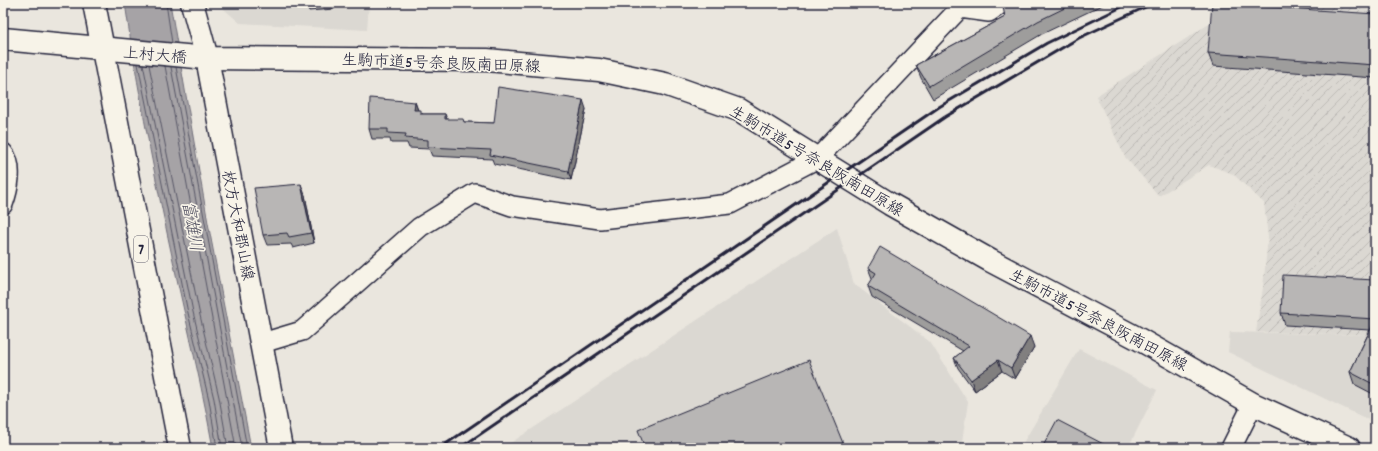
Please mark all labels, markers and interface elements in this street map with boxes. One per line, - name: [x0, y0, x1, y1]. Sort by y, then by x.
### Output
- street label: 上村大橋: [122, 42, 188, 71]
- street label: 生駒市道5号奈良阪南田原線: [341, 50, 541, 79]
- street label: 生駒市道5号奈良阪南田原線: [724, 101, 907, 223]
- street label: 枚方大和郡山線: [215, 168, 259, 283]
- water label: 富雄川: [174, 199, 206, 254]
- road number: 7: [134, 236, 148, 262]
- street label: 生駒市道5号奈良阪南田原線: [1004, 264, 1191, 378]

